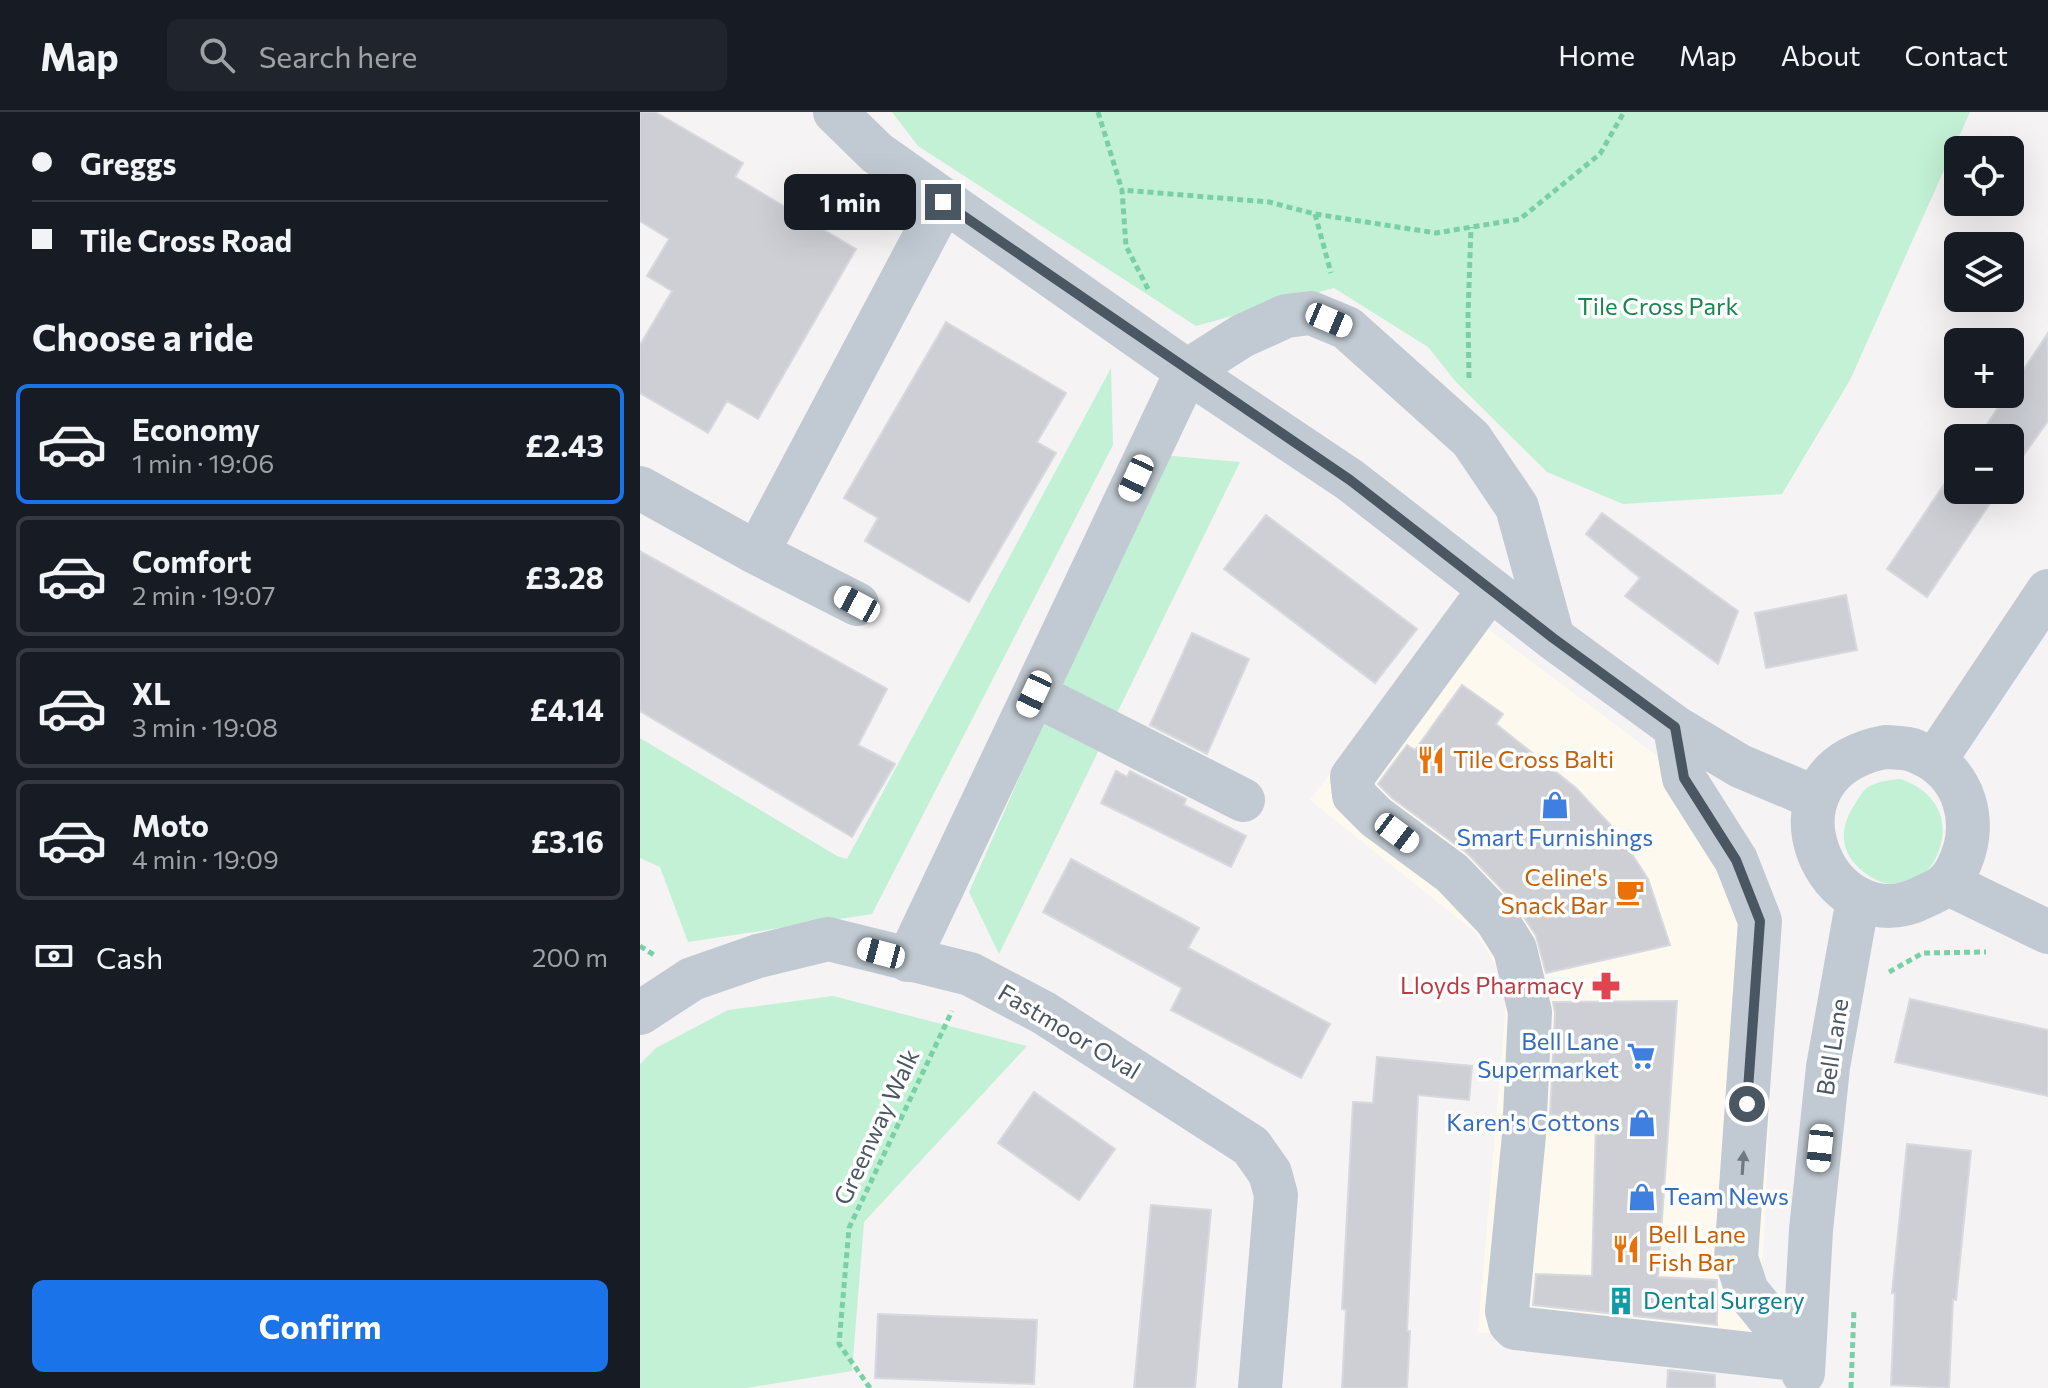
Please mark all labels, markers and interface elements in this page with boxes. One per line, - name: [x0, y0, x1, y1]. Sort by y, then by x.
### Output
- search box: [167, 19, 727, 91]
- text: Map: [40, 32, 119, 79]
- icon: search: [195, 33, 239, 77]
- text: Search here: [259, 37, 417, 74]
- text: Home: [1558, 38, 1635, 72]
- text: Map: [1679, 38, 1737, 72]
- text: About: [1781, 38, 1861, 72]
- text: Contact: [1905, 38, 2008, 72]
- map controls: [1944, 136, 2024, 504]
- button: locate: [1944, 136, 2024, 216]
- text: Greggs: [80, 144, 177, 181]
- callout: 1 min: [783, 174, 915, 230]
- route end: [925, 184, 961, 220]
- text: 1 min: [819, 186, 881, 217]
- text: Tile Cross Road: [80, 221, 292, 258]
- button: layers: [1944, 232, 2024, 312]
- park label: Tile Cross Park: [1577, 291, 1739, 320]
- car: [1302, 300, 1356, 340]
- text: Choose a ride: [32, 314, 253, 358]
- button: +: [1944, 328, 2024, 408]
- icon: car: [36, 408, 108, 480]
- text: Economy: [132, 410, 260, 447]
- button: −: [1944, 424, 2024, 504]
- text: £2.43: [525, 426, 604, 463]
- text: 1 min · 19:06: [132, 447, 274, 478]
- car: [1115, 451, 1157, 505]
- icon: car: [36, 540, 108, 612]
- text: Comfort: [132, 542, 251, 579]
- text: £3.28: [525, 558, 604, 595]
- text: 2 min · 19:07: [132, 579, 275, 610]
- car: [830, 582, 884, 626]
- car: [1013, 667, 1055, 721]
- icon: car: [36, 672, 108, 744]
- text: XL: [132, 674, 171, 711]
- text: £4.14: [530, 690, 604, 727]
- text: 3 min · 19:08: [132, 711, 278, 742]
- place label: Tile Cross Balti: [1453, 744, 1614, 773]
- restaurant icon: Tile Cross Balti: [1416, 745, 1446, 775]
- shop icon: Smart Furnishings: [1540, 790, 1570, 820]
- icon: car: [36, 804, 108, 876]
- text: Moto: [132, 806, 209, 843]
- car: [1371, 809, 1423, 857]
- text: £3.16: [531, 822, 604, 859]
- place label: Smart Furnishings: [1457, 822, 1653, 851]
- text: 4 min · 19:09: [132, 843, 279, 874]
- place label: Celine's Snack Bar: [1501, 862, 1608, 919]
- cafe icon: Celine's Snack Bar: [1615, 877, 1645, 907]
- icon: cash: [32, 934, 76, 978]
- car: [855, 935, 907, 971]
- text: Cash: [96, 938, 163, 975]
- text: 200 m: [532, 941, 608, 972]
- place label: Lloyds Pharmacy: [1400, 970, 1584, 999]
- pharmacy icon: Lloyds Pharmacy: [1591, 971, 1621, 1001]
- street label: Fastmoor Oval: [993, 977, 1146, 1085]
- street label: Bell Lane: [1810, 996, 1853, 1097]
- place label: Bell Lane Supermarket: [1477, 1026, 1619, 1083]
- supermarket icon: Bell Lane Supermarket: [1626, 1041, 1656, 1071]
- street label: Greenway Walk: [827, 1044, 924, 1209]
- route start: [1729, 1086, 1765, 1122]
- place label: Karen's Cottons: [1446, 1107, 1620, 1136]
- shop icon: Karen's Cottons: [1627, 1108, 1657, 1138]
- car: [1806, 1123, 1834, 1173]
- one-way arrow: [1737, 1150, 1750, 1175]
- place label: Team News: [1664, 1181, 1789, 1210]
- shop icon: Team News: [1627, 1182, 1657, 1212]
- place label: Bell Lane Fish Bar: [1648, 1219, 1746, 1276]
- restaurant icon: Bell Lane Fish Bar: [1611, 1234, 1641, 1264]
- button: Confirm: [32, 1280, 608, 1372]
- place label: Dental Surgery: [1643, 1285, 1805, 1314]
- building icon: Dental Surgery: [1606, 1286, 1636, 1316]

